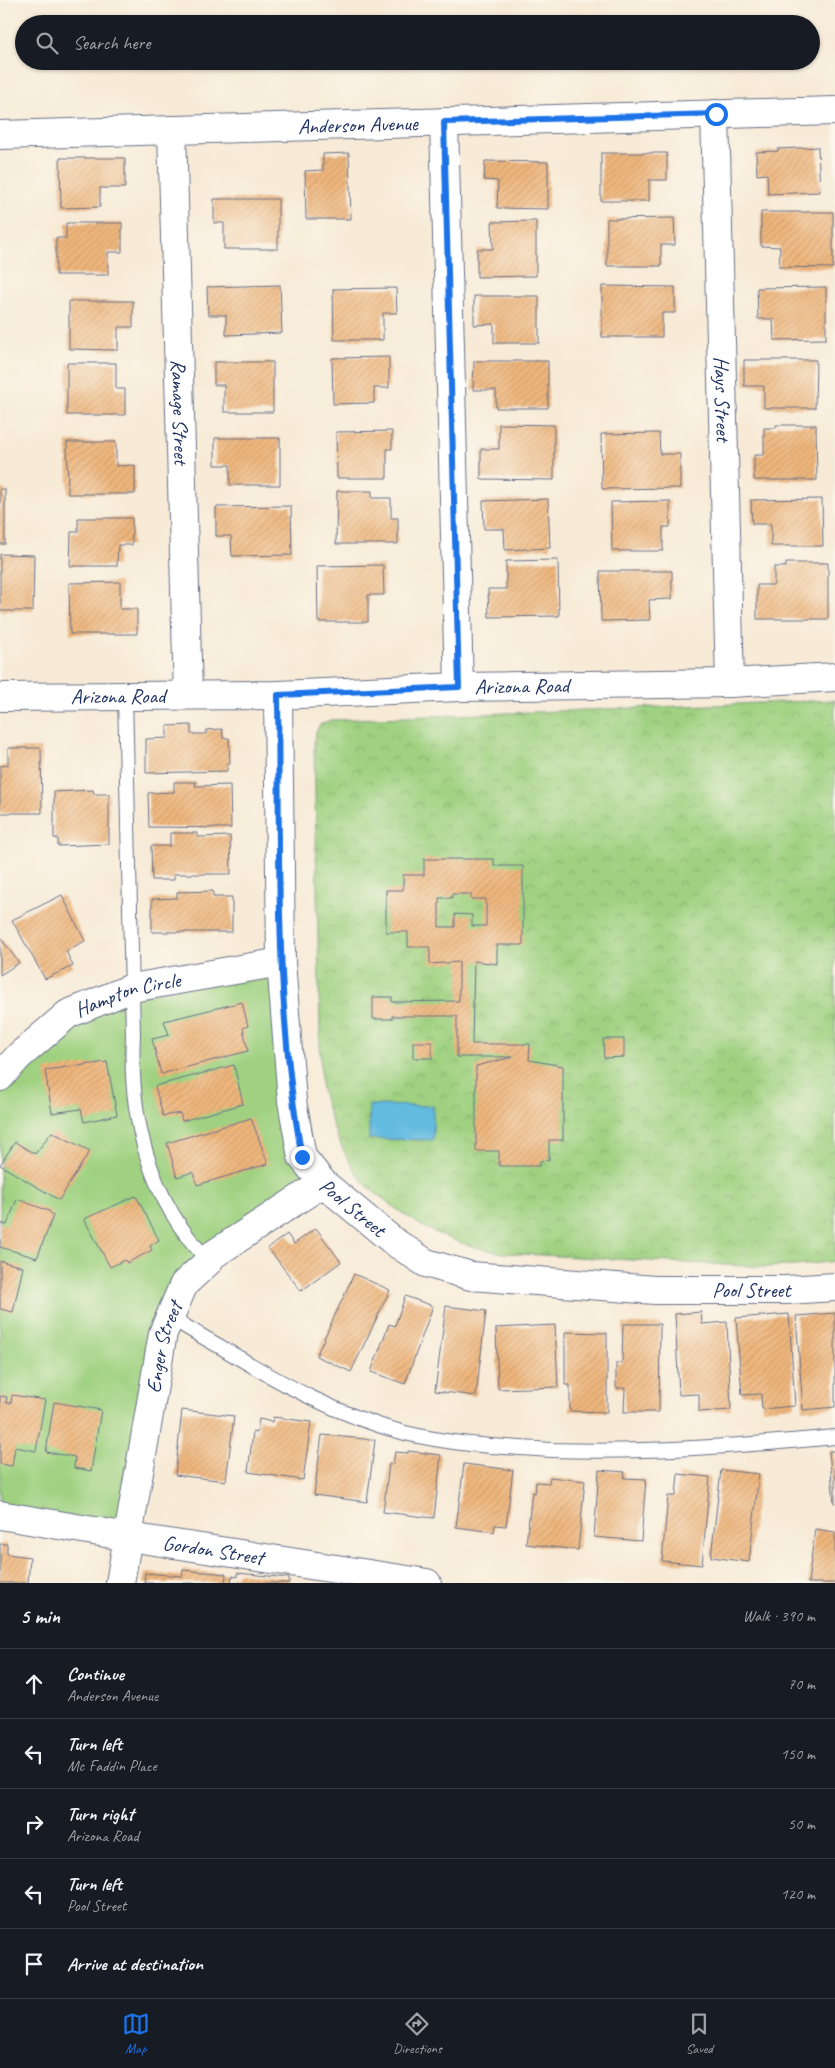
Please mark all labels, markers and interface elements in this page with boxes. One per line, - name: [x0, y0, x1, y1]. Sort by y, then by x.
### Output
- search box: [15, 15, 820, 70]
- icon: search: [33, 29, 61, 57]
- text: Search here: [73, 31, 150, 55]
- route start: [705, 103, 728, 126]
- street label: Anderson Avenue: [298, 110, 419, 139]
- street label: Hays Street: [708, 356, 737, 444]
- street label: Ramage Street: [165, 359, 195, 467]
- street label: Arizona Road: [474, 672, 573, 700]
- street label: Arizona Road: [71, 683, 169, 709]
- street label: Hampton Circle: [71, 966, 184, 1023]
- route end: [291, 1146, 314, 1169]
- street label: Pool Street: [314, 1173, 392, 1244]
- street label: Pool Street: [712, 1277, 793, 1303]
- street label: Enger Street: [140, 1295, 189, 1395]
- street label: Gordon Street: [161, 1529, 268, 1571]
- text: 5 min: [20, 1603, 60, 1629]
- text: Walk · 390 m: [743, 1606, 815, 1626]
- text: Continue: [67, 1662, 124, 1686]
- icon: ahead: [20, 1670, 48, 1698]
- text: 70 m: [788, 1674, 815, 1694]
- text: Anderson Avenue: [67, 1686, 158, 1706]
- text: Turn left: [67, 1732, 122, 1756]
- icon: left: [20, 1740, 48, 1768]
- text: 150 m: [781, 1744, 815, 1764]
- text: Mc Faddin Place: [67, 1756, 157, 1776]
- text: Turn right: [67, 1802, 134, 1826]
- icon: right: [20, 1810, 48, 1838]
- text: 50 m: [788, 1814, 815, 1834]
- text: Arizona Road: [67, 1826, 139, 1846]
- text: Turn left: [67, 1872, 122, 1896]
- icon: left: [20, 1880, 48, 1908]
- text: 120 m: [781, 1884, 815, 1904]
- text: Pool Street: [67, 1896, 126, 1916]
- icon: arrive: [20, 1950, 48, 1978]
- text: Arrive at destination: [67, 1952, 203, 1976]
- tab: Map: [122, 2010, 150, 2057]
- tab: Directions: [393, 2010, 442, 2057]
- tab: Saved: [685, 2010, 713, 2057]

